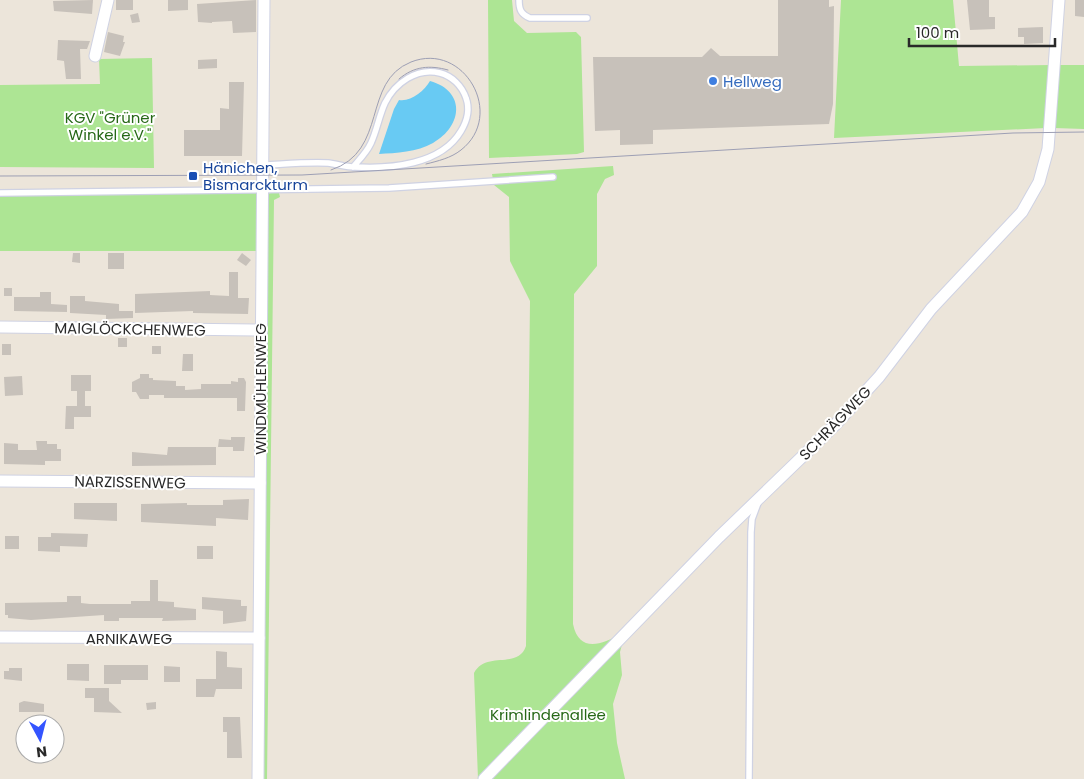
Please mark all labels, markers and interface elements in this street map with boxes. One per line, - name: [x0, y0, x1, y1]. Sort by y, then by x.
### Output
- scale bar: [909, 15, 1055, 47]
- text: 100 m: [916, 22, 959, 43]
- place label: Hellweg: [723, 71, 782, 92]
- marker: Hellweg: [707, 75, 719, 87]
- park label: KGV "Grüner Winkel e.V.": [65, 107, 156, 145]
- place label: Hänichen, Bismarckturm: [203, 157, 308, 195]
- marker: Hänichen, Bismarckturm: [187, 170, 199, 182]
- street label: MAIGLÖCKCHENWEG: [54, 317, 206, 341]
- street label: WINDMÜHLENWEG: [250, 323, 271, 455]
- street label: SCHRÄGWEG: [794, 381, 876, 465]
- street label: NARZISSENWEG: [74, 471, 186, 493]
- street label: ARNIKAWEG: [86, 628, 173, 649]
- park label: Krimlindenallee: [490, 704, 606, 725]
- north arrow: [15, 714, 65, 764]
- text: N: [35, 741, 48, 762]

